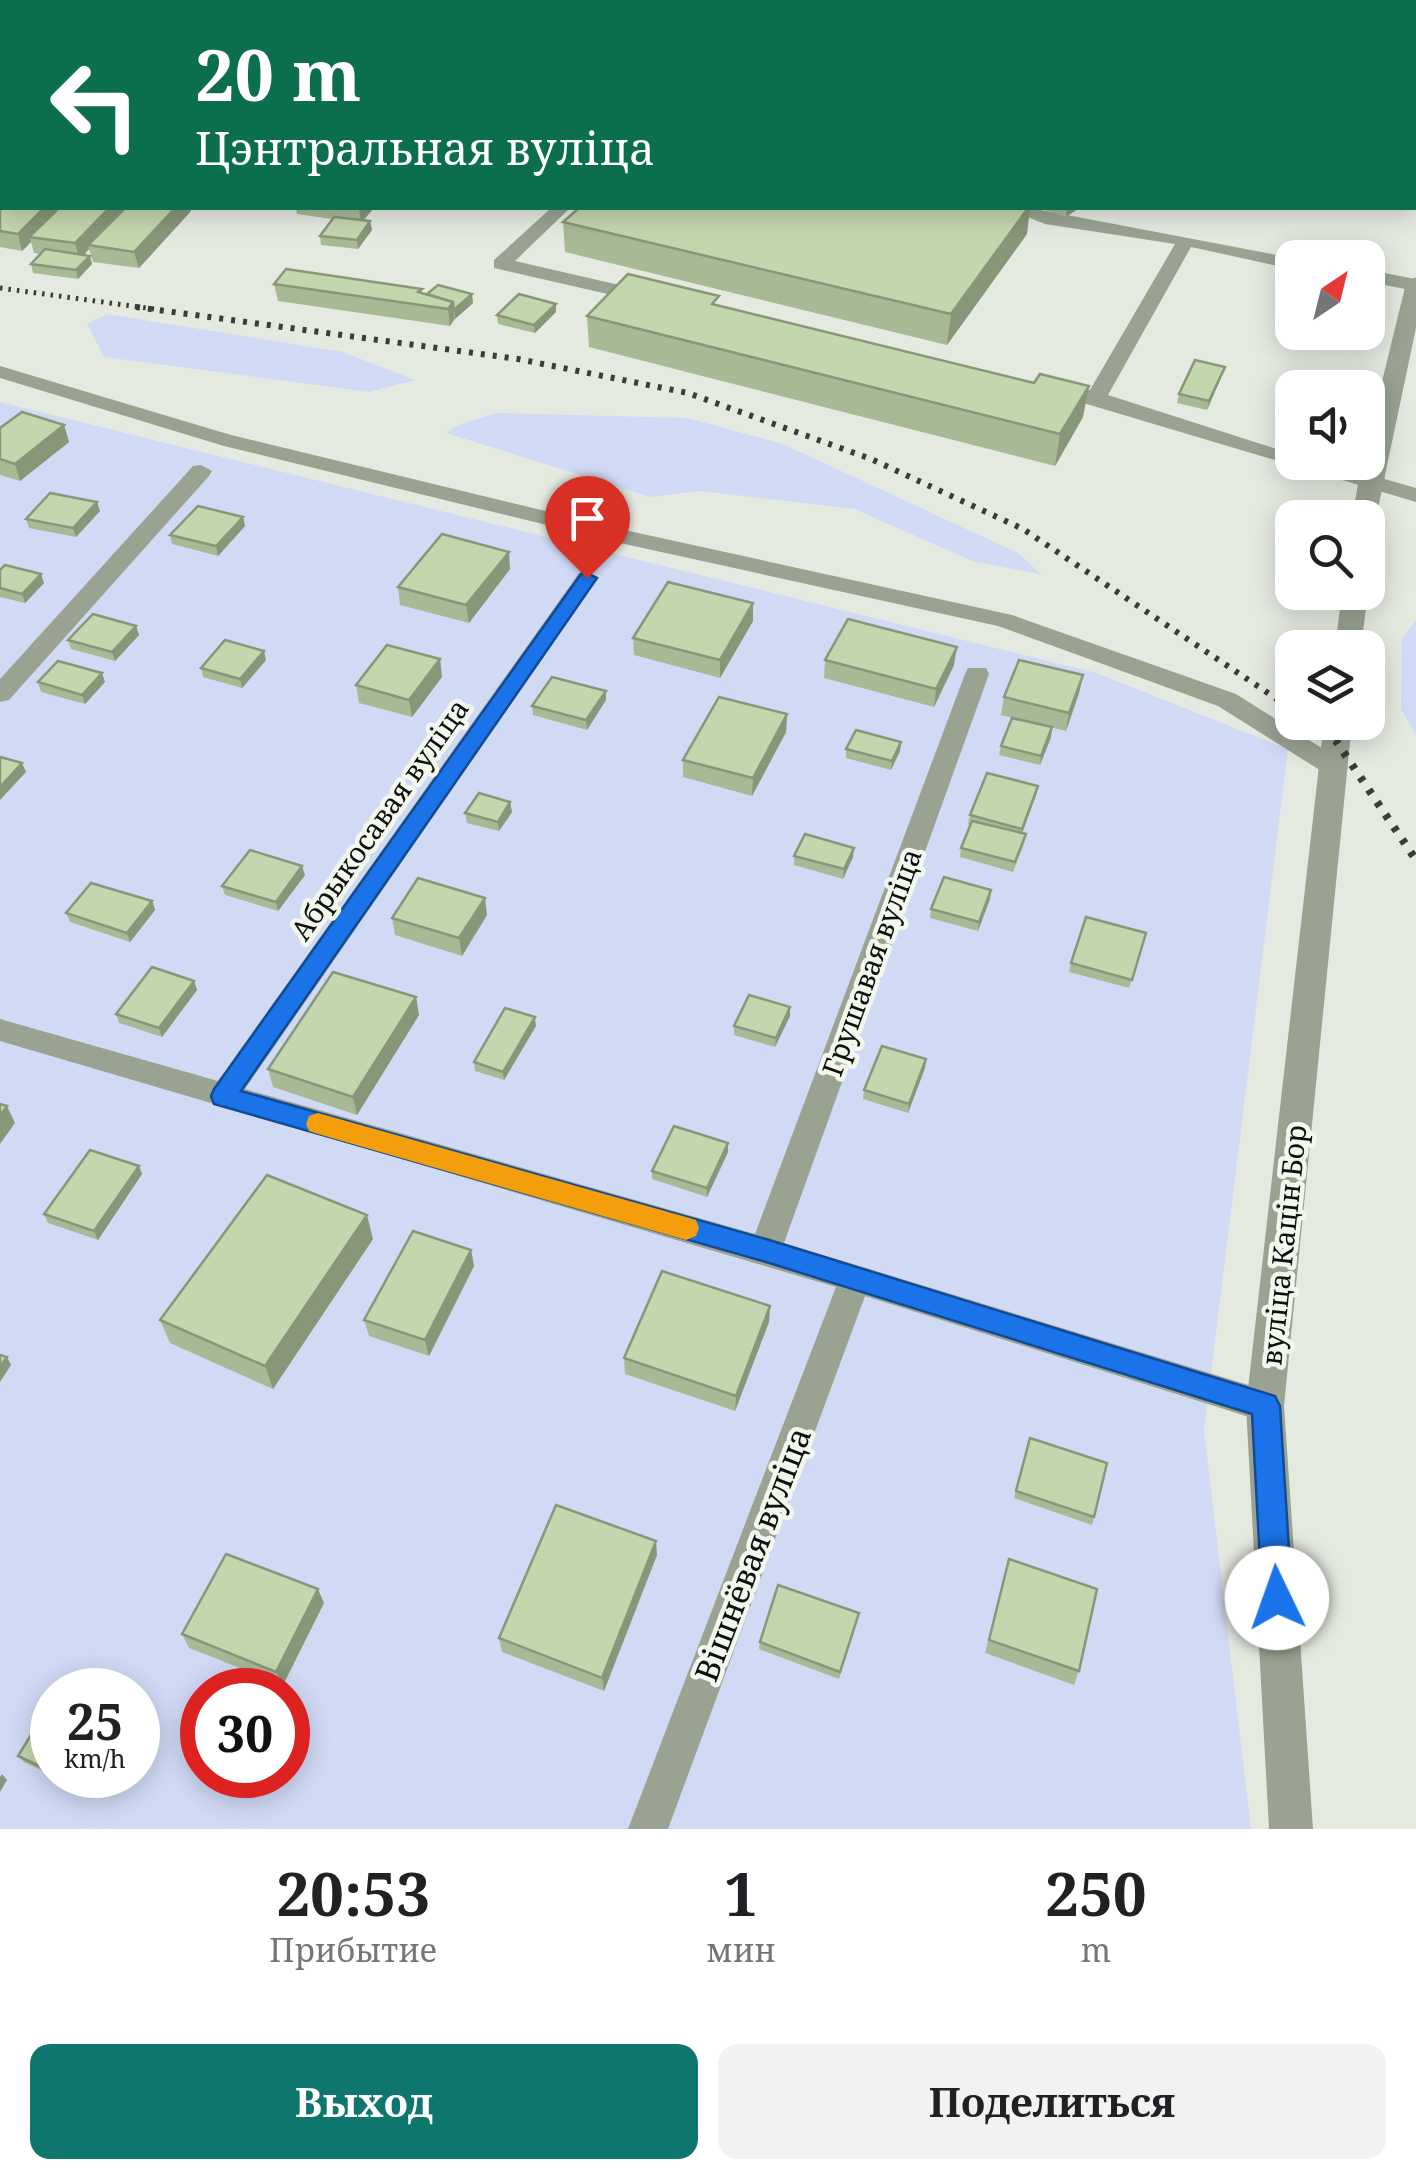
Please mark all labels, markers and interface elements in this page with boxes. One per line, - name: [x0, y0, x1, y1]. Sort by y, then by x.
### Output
- text: 20 m: [195, 26, 361, 122]
- icon: left: [30, 40, 160, 170]
- text: Цэнтральная вуліца: [195, 117, 655, 178]
- north arrow: [1275, 240, 1385, 350]
- map controls: [1275, 240, 1385, 740]
- button: sound: [1275, 370, 1385, 480]
- pin: [545, 476, 630, 579]
- icon: arrive: [560, 491, 615, 546]
- button: search: [1275, 500, 1385, 610]
- button: layers: [1275, 630, 1385, 740]
- street label: Абрыкосавая вуліца: [281, 691, 477, 947]
- street label: Грушавая вуліца: [812, 843, 930, 1081]
- street label: вуліца Кацін Бор: [1251, 1123, 1315, 1367]
- street label: Вішнёвая вуліца: [684, 1421, 820, 1687]
- position arrow: [1225, 1546, 1329, 1650]
- speed limit sign: 30: [180, 1668, 310, 1798]
- text: 25: [67, 1687, 123, 1755]
- text: km/h: [64, 1741, 126, 1775]
- text: 20:53: [276, 1852, 430, 1934]
- text: 1: [724, 1852, 758, 1934]
- text: 250: [1045, 1852, 1147, 1934]
- text: Прибытие: [269, 1928, 437, 1971]
- text: мин: [706, 1928, 776, 1971]
- text: m: [1081, 1928, 1111, 1971]
- button: Выход: [30, 2044, 698, 2159]
- button: Поделиться: [718, 2044, 1386, 2159]

